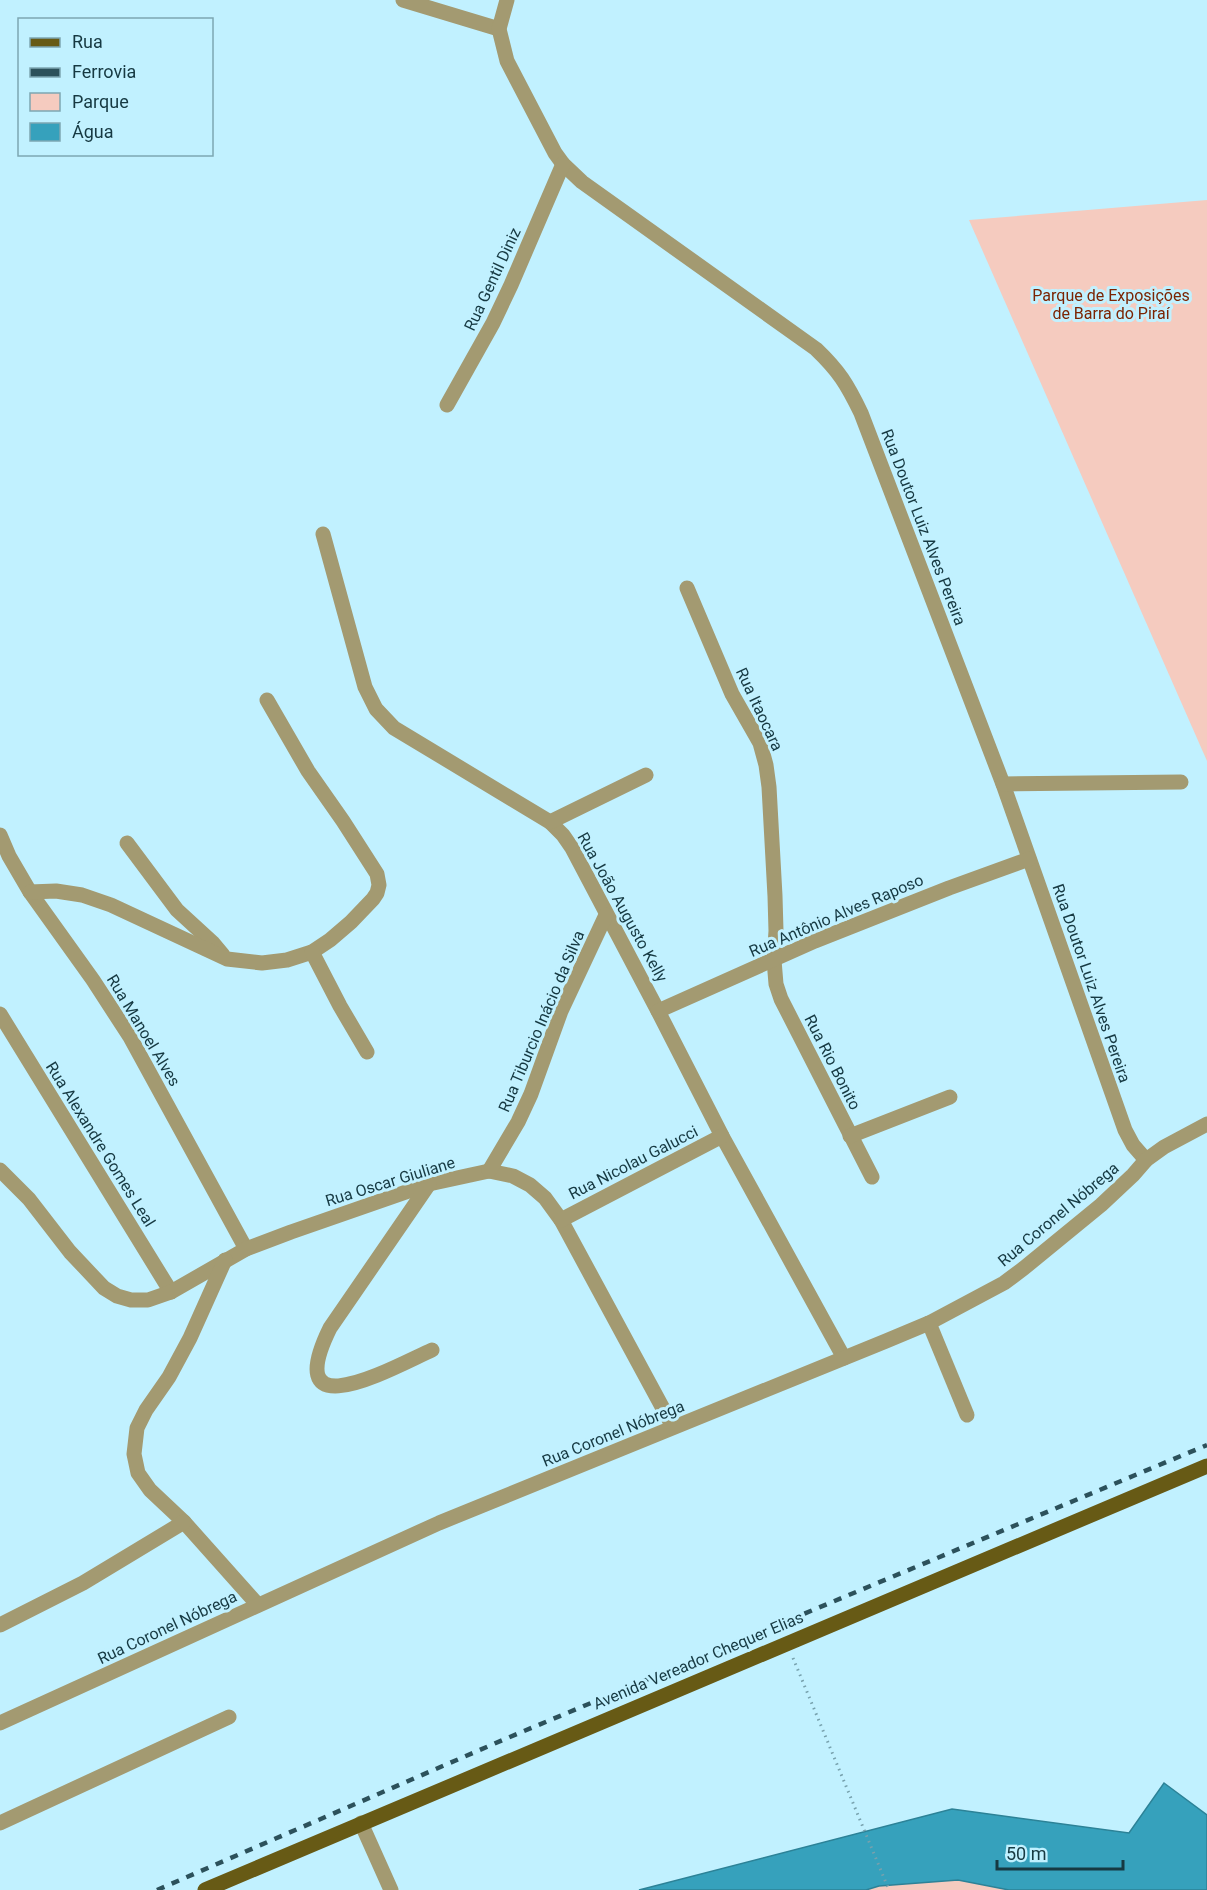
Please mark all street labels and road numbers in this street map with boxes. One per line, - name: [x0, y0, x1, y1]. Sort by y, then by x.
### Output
- street label: Rua Gentil Diniz: [460, 225, 525, 334]
- street label: Rua Doutor Luiz Alves Pereira: [877, 426, 970, 628]
- street label: Rua Itaocara: [732, 665, 787, 754]
- street label: Rua João Augusto Kelly: [573, 829, 672, 986]
- street label: Rua Antônio Alves Raposo: [746, 870, 926, 961]
- street label: Rua Doutor Luiz Alves Pereira: [1049, 881, 1135, 1085]
- street label: Rua Tiburcio Inácio da Silva: [495, 928, 588, 1115]
- street label: Rua Manoel Alves: [103, 971, 184, 1090]
- street label: Rua Rio Bonito: [800, 1011, 865, 1113]
- street label: Rua Alexandre Gomes Leal: [42, 1058, 159, 1230]
- street label: Rua Nicolau Galucci: [565, 1122, 701, 1203]
- street label: Rua Oscar Giuliane: [323, 1153, 457, 1210]
- street label: Rua Coronel Nóbrega: [994, 1158, 1122, 1270]
- street label: Rua Coronel Nóbrega: [539, 1396, 687, 1471]
- street label: Rua Coronel Nóbrega: [95, 1587, 240, 1668]
- street label: Avenida Vereador Chequer Elias: [590, 1608, 806, 1713]

